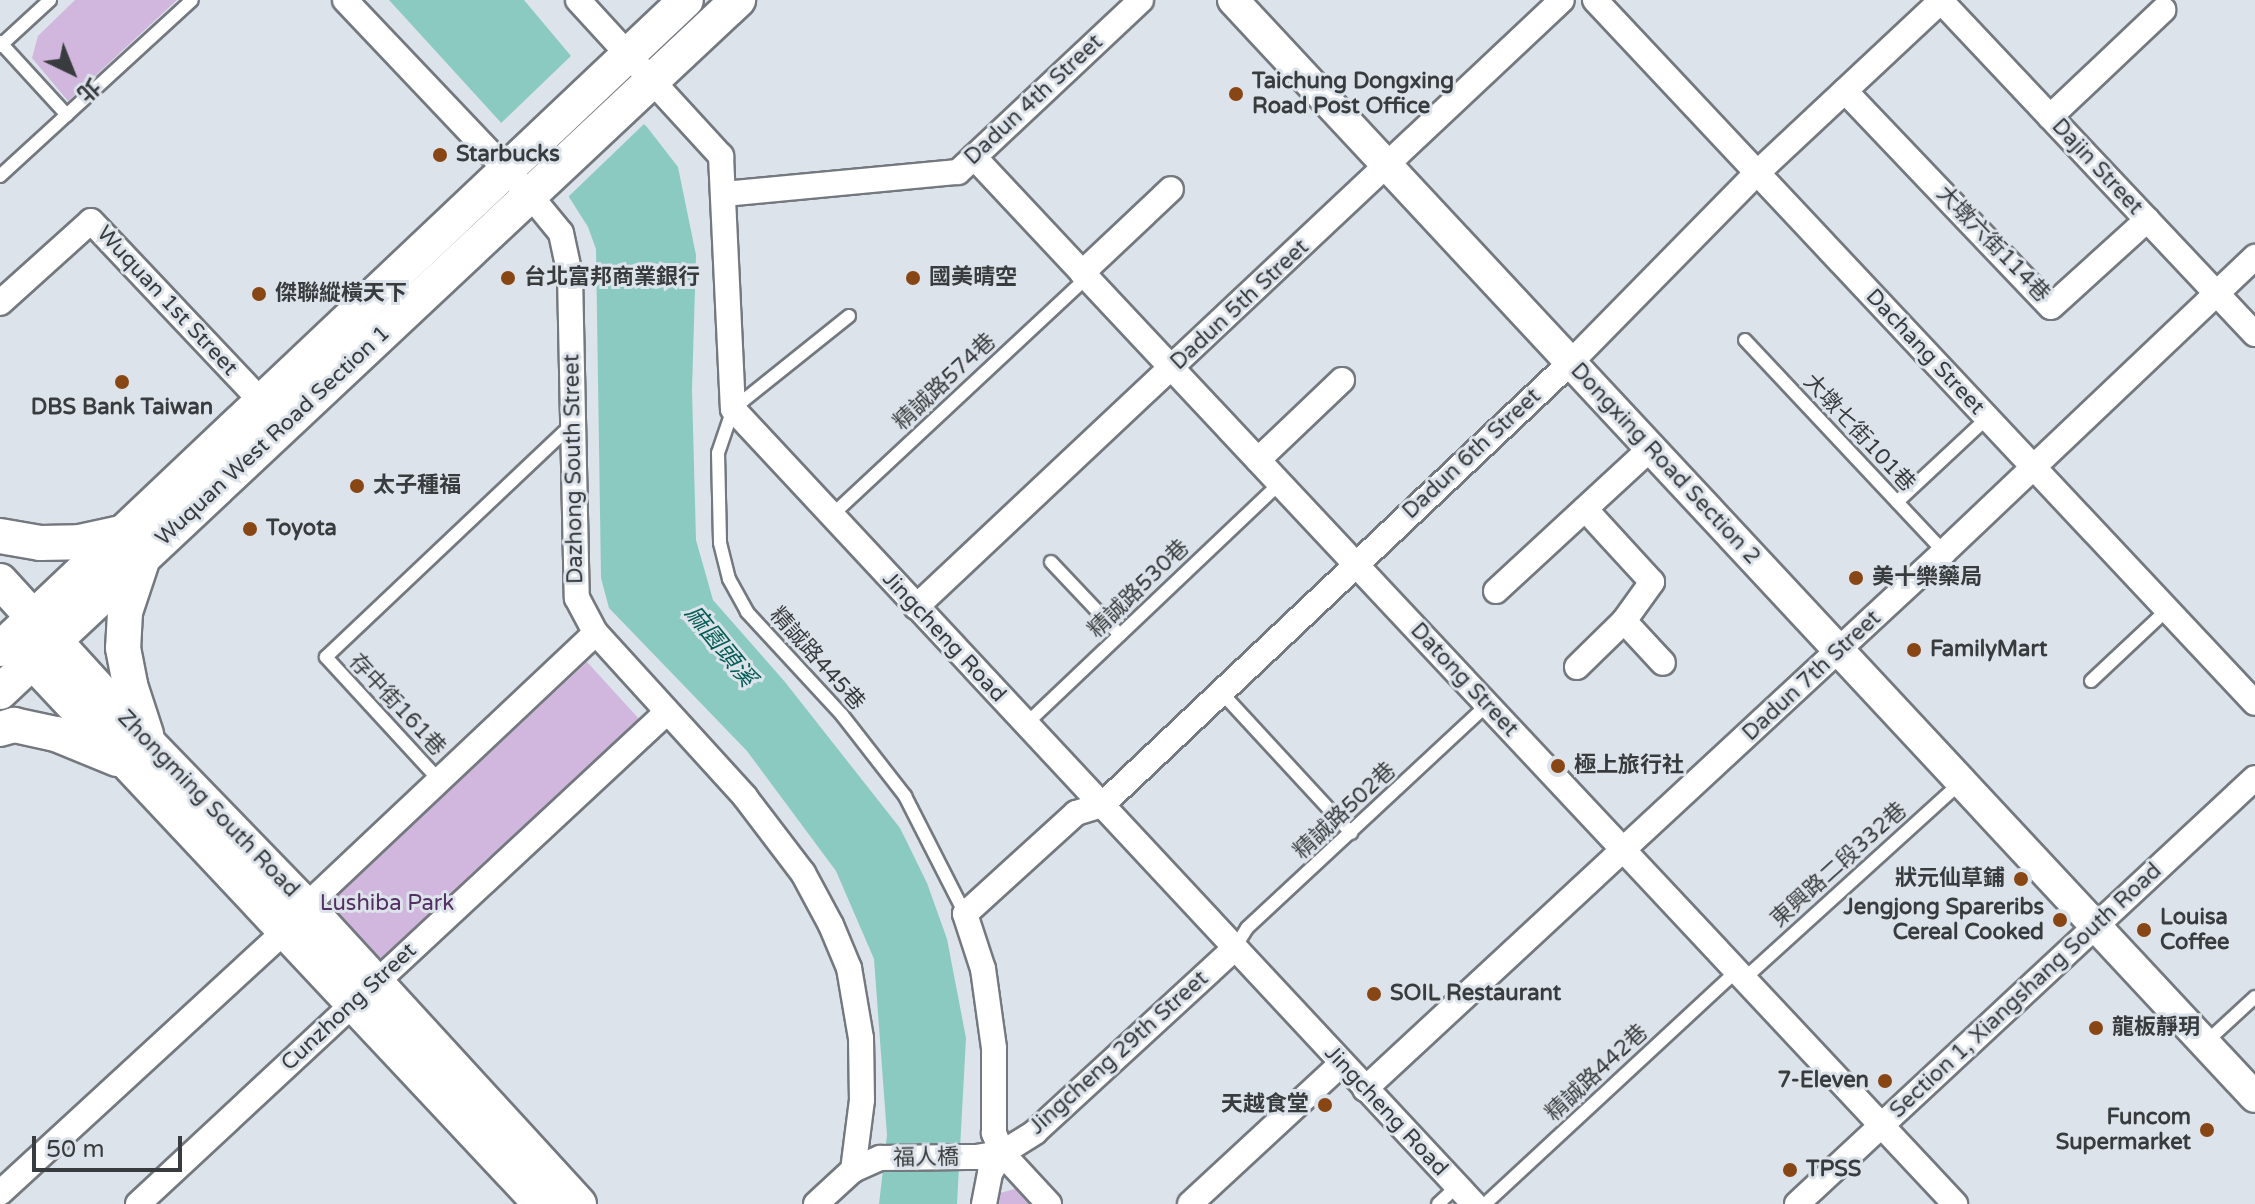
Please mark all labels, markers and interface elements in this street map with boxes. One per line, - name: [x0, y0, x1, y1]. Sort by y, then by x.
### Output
- street label: Dadun 4th Street: [959, 29, 1109, 171]
- north arrow: [32, 32, 112, 112]
- place label: Taichung Dongxing Road Post Office: [1252, 68, 1454, 120]
- text: 北: [71, 73, 105, 107]
- marker: Taichung Dongxing Road Post Office: [1227, 85, 1245, 103]
- street label: Dajin Street: [2046, 113, 2148, 221]
- place label: Starbucks: [456, 142, 560, 168]
- marker: Starbucks: [431, 146, 449, 164]
- street label: 大墩六街114巷: [1931, 180, 2055, 308]
- street label: Wuquan 1st Street: [91, 221, 243, 381]
- street label: Dadun 5th Street: [1165, 234, 1315, 376]
- place label: 台北富邦商業銀行: [524, 265, 700, 291]
- place label: 國美晴空: [929, 265, 1017, 291]
- marker: 台北富邦商業銀行: [499, 269, 517, 287]
- marker: 國美晴空: [904, 269, 922, 287]
- place label: 傑聯縱橫天下: [275, 281, 407, 307]
- street label: Dachang Street: [1860, 284, 1990, 420]
- marker: 傑聯縱橫天下: [250, 285, 268, 303]
- street label: Wuquan West Road Section 1: [150, 320, 396, 552]
- street label: 精誠路574巷: [889, 328, 1001, 436]
- street label: Dazhong South Street: [559, 354, 589, 584]
- street label: Dongxing Road Section 2: [1565, 358, 1765, 570]
- street label: 大墩七街101巷: [1798, 369, 1920, 497]
- marker: DBS Bank Taiwan: [113, 373, 131, 391]
- street label: Dadun 6th Street: [1397, 383, 1547, 525]
- place label: DBS Bank Taiwan: [31, 395, 213, 421]
- place label: 太子種福: [373, 473, 461, 499]
- marker: 太子種福: [348, 477, 366, 495]
- place label: Toyota: [266, 516, 337, 542]
- marker: Toyota: [241, 520, 259, 538]
- street label: 精誠路530巷: [1083, 535, 1195, 643]
- place label: 美十樂藥局: [1872, 565, 1982, 591]
- street label: Jingcheng Road: [877, 566, 1011, 708]
- marker: 美十樂藥局: [1847, 569, 1865, 587]
- water label: 麻園頭溪: [679, 600, 761, 692]
- street label: 精誠路445巷: [764, 602, 870, 716]
- street label: Dadun 7th Street: [1737, 605, 1887, 747]
- street label: Datong Street: [1405, 618, 1523, 742]
- place label: FamilyMart: [1930, 637, 2047, 663]
- marker: FamilyMart: [1905, 641, 1923, 659]
- street label: 存中街161巷: [343, 649, 451, 761]
- street label: Zhongming South Road: [112, 705, 304, 903]
- place label: 極上旅行社: [1574, 753, 1684, 779]
- street label: 精誠路502巷: [1289, 757, 1401, 865]
- marker: 極上旅行社: [1549, 757, 1567, 775]
- street label: 東興路二段332巷: [1766, 797, 1912, 933]
- street label: Section 1, Xiangshang South Road: [1885, 858, 2167, 1124]
- place label: 狀元仙草鋪: [1895, 866, 2005, 892]
- marker: 狀元仙草鋪: [2012, 870, 2030, 888]
- park label: Lushiba Park: [320, 891, 454, 917]
- place label: Jengjong Spareribs Cereal Cooked: [1844, 894, 2044, 946]
- place label: Louisa Coffee: [2160, 904, 2229, 956]
- marker: Jengjong Spareribs Cereal Cooked: [2051, 911, 2069, 929]
- marker: Louisa Coffee: [2135, 921, 2153, 939]
- street label: Cunzhong Street: [276, 938, 422, 1076]
- street label: Jingcheng 29th Street: [1024, 966, 1214, 1140]
- place label: SOIL Restaurant: [1390, 981, 1561, 1007]
- marker: SOIL Restaurant: [1365, 985, 1383, 1003]
- place label: 龍板靜玥: [2112, 1015, 2200, 1041]
- street label: 精誠路442巷: [1541, 1019, 1653, 1127]
- marker: 龍板靜玥: [2087, 1019, 2105, 1037]
- street label: Jingcheng Road: [1319, 1040, 1453, 1182]
- place label: 7-Eleven: [1777, 1068, 1869, 1094]
- marker: 7-Eleven: [1876, 1072, 1894, 1090]
- place label: 天越食堂: [1221, 1092, 1309, 1118]
- marker: 天越食堂: [1316, 1096, 1334, 1114]
- place label: Funcom Supermarket: [2056, 1104, 2191, 1156]
- scale bar: [36, 1120, 186, 1170]
- marker: Funcom Supermarket: [2198, 1121, 2216, 1139]
- text: 50 m: [46, 1135, 104, 1164]
- street label: 福人橋: [893, 1144, 959, 1172]
- place label: TPSS: [1806, 1157, 1861, 1183]
- marker: TPSS: [1781, 1161, 1799, 1179]

